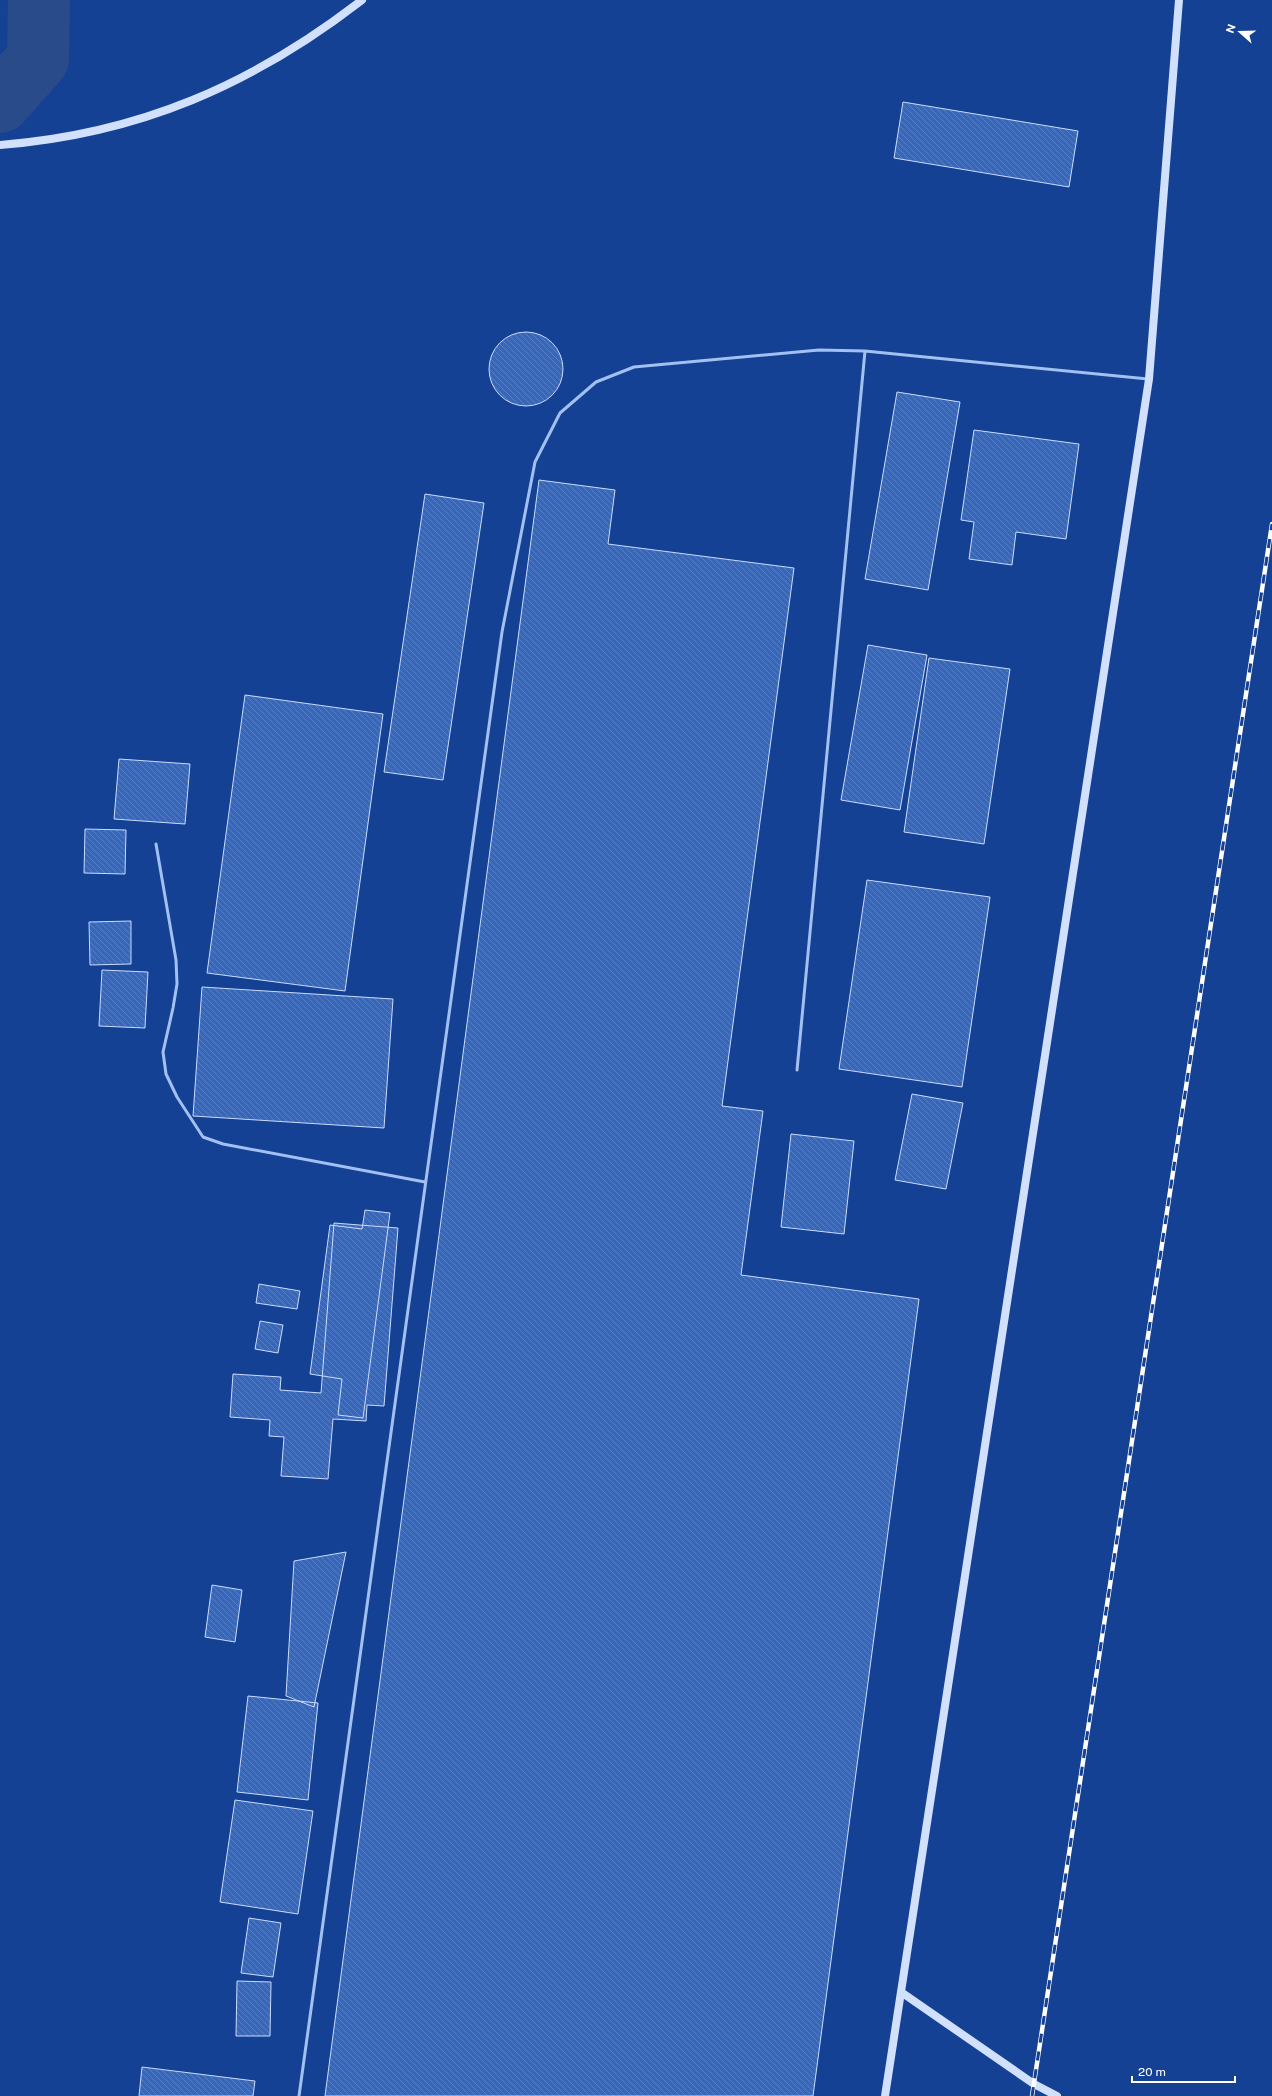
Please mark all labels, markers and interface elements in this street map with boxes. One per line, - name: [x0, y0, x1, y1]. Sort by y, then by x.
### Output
- north arrow: [1220, 12, 1260, 52]
- text: N: [1223, 22, 1238, 35]
- scale bar: [1132, 2058, 1235, 2084]
- text: 20 m: [1138, 2065, 1166, 2079]

